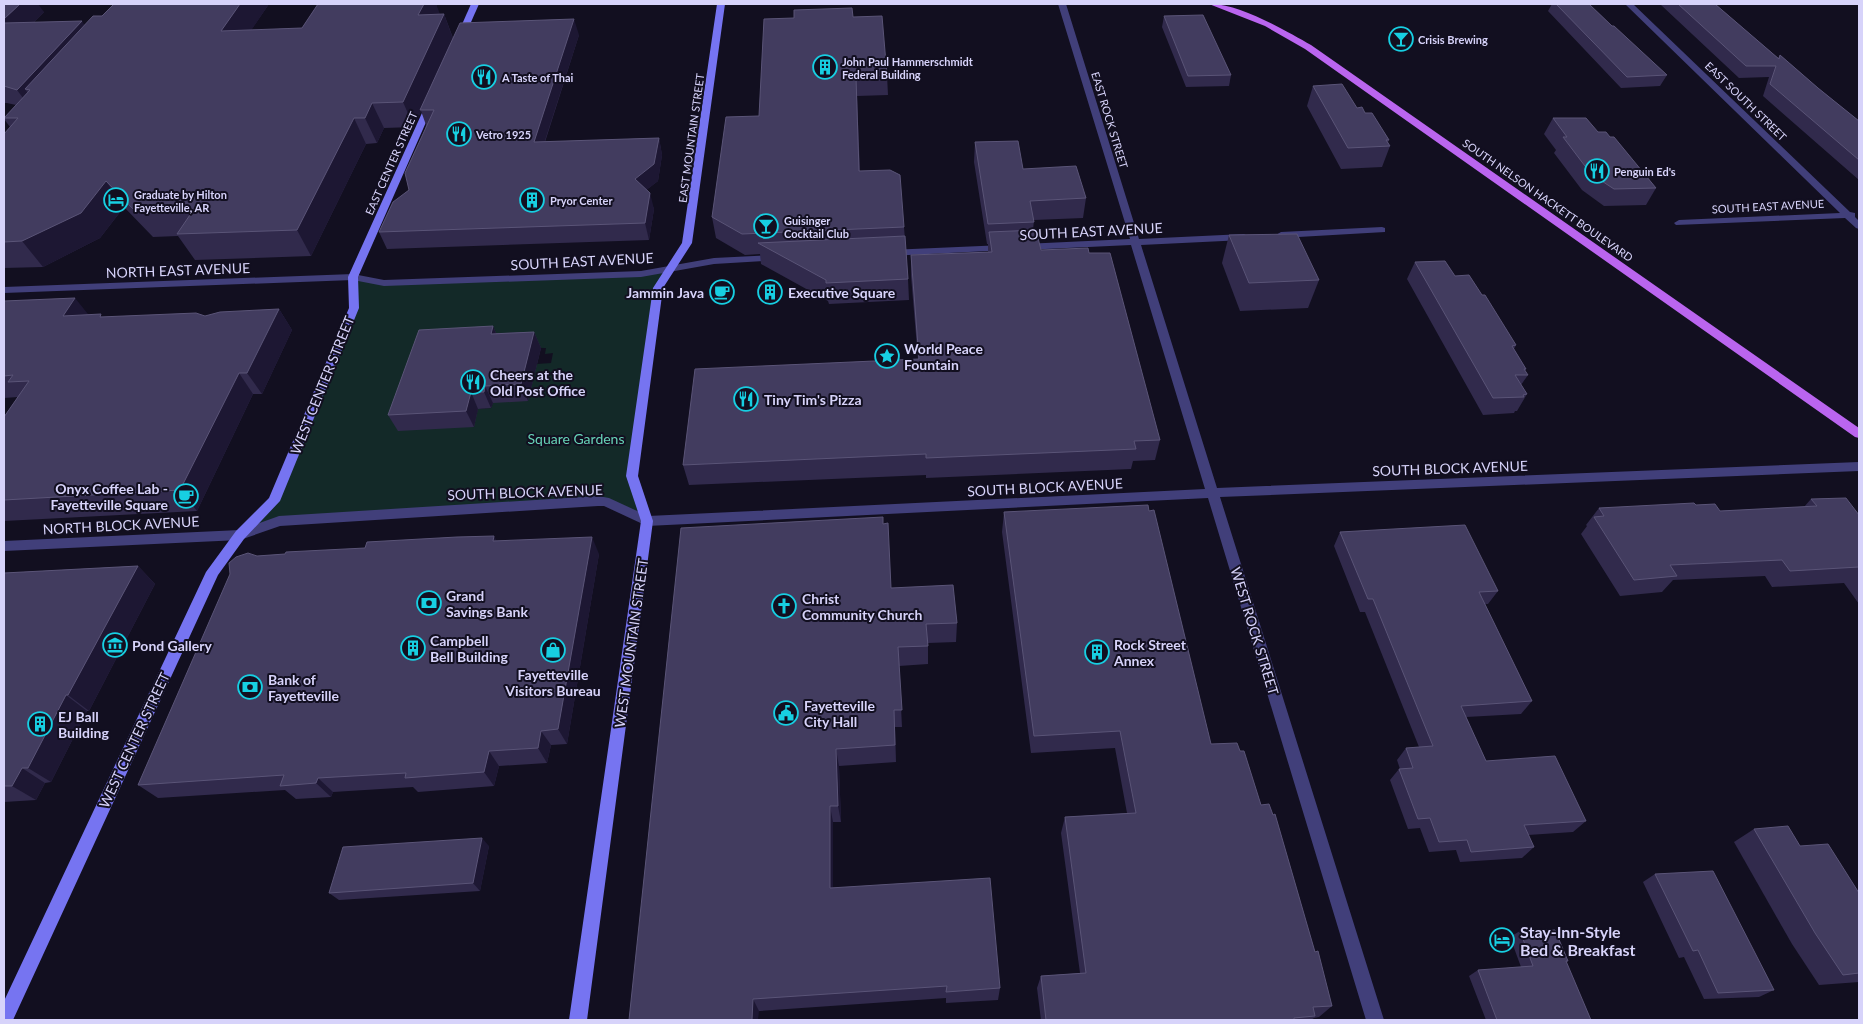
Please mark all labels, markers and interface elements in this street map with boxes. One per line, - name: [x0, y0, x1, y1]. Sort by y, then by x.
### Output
- bar icon: Crisis Brewing: [1388, 26, 1414, 52]
- place label: Crisis Brewing: [1418, 33, 1488, 46]
- building icon: John Paul Hammerschmidt Federal Building: [812, 54, 838, 80]
- place label: John Paul Hammerschmidt Federal Building: [842, 55, 974, 81]
- street label: EAST SOUTH STREET: [1703, 59, 1790, 143]
- restaurant icon: A Taste of Thai: [471, 64, 497, 90]
- street label: EAST ROCK STREET: [1089, 70, 1131, 170]
- place label: A Taste of Thai: [501, 71, 574, 84]
- street label: EAST MOUNTAIN STREET: [675, 72, 707, 203]
- street label: EAST CENTER STREET: [362, 109, 420, 217]
- restaurant icon: Vetro 1925: [446, 121, 472, 147]
- place label: Vetro 1925: [475, 128, 531, 141]
- street label: SOUTH NELSON HACKETT BOULEVARD: [1460, 136, 1636, 264]
- restaurant icon: Penguin Ed's: [1584, 158, 1610, 184]
- place label: Penguin Ed's: [1614, 165, 1676, 178]
- hotel icon: Graduate by Hilton Fayetteville, AR: [103, 187, 129, 213]
- building icon: Pryor Center: [519, 187, 545, 213]
- place label: Graduate by Hilton Fayetteville, AR: [134, 188, 227, 214]
- place label: Pryor Center: [550, 194, 613, 207]
- street label: SOUTH EAST AVENUE: [1712, 197, 1824, 215]
- bar icon: Guisinger Cocktail Club: [753, 213, 779, 239]
- place label: Guisinger Cocktail Club: [784, 214, 849, 240]
- street label: SOUTH EAST AVENUE: [1019, 219, 1163, 243]
- street label: SOUTH EAST AVENUE: [510, 249, 654, 273]
- street label: NORTH EAST AVENUE: [106, 259, 250, 281]
- cafe icon: Jammin Java: [709, 279, 735, 305]
- building icon: Executive Square: [757, 279, 783, 305]
- place label: Jammin Java: [626, 284, 704, 301]
- place label: Executive Square: [788, 284, 896, 301]
- street label: WEST CENTER STREET: [286, 313, 358, 457]
- place label: World Peace Fountain: [904, 340, 983, 373]
- place icon: World Peace Fountain: [874, 343, 900, 369]
- place label: Cheers at the Old Post Office: [490, 366, 586, 399]
- restaurant icon: Cheers at the Old Post Office: [460, 369, 486, 395]
- restaurant icon: Tiny Tim's Pizza: [733, 386, 759, 412]
- place label: Tiny Tim's Pizza: [764, 391, 862, 408]
- park label: Square Gardens: [527, 430, 625, 447]
- street label: SOUTH BLOCK AVENUE: [1372, 457, 1528, 479]
- street label: SOUTH BLOCK AVENUE: [967, 474, 1123, 500]
- place label: Onyx Coffee Lab - Fayetteville Square: [51, 480, 169, 513]
- street label: SOUTH BLOCK AVENUE: [447, 481, 603, 503]
- cafe icon: Onyx Coffee Lab - Fayetteville Square: [173, 483, 199, 509]
- street label: NORTH BLOCK AVENUE: [42, 512, 200, 538]
- street label: WEST MOUNTAIN STREET: [611, 557, 651, 729]
- street label: WEST ROCK STREET: [1227, 565, 1283, 698]
- place label: Grand Savings Bank: [446, 587, 528, 620]
- bank icon: Grand Savings Bank: [416, 590, 442, 616]
- place label: Christ Community Church: [802, 590, 922, 623]
- church icon: Christ Community Church: [771, 593, 797, 619]
- museum icon: Pond Gallery: [102, 632, 128, 658]
- place label: Campbell Bell Building: [430, 632, 508, 665]
- building icon: Campbell Bell Building: [400, 635, 426, 661]
- place label: Rock Street Annex: [1113, 636, 1187, 669]
- place label: Pond Gallery: [132, 637, 213, 654]
- shop icon: Fayetteville Visitors Bureau: [540, 637, 566, 663]
- building icon: Rock Street Annex: [1084, 639, 1110, 665]
- place label: Fayetteville Visitors Bureau: [504, 666, 601, 699]
- street label: WEST CENTER STREET: [95, 669, 173, 810]
- place label: Bank of Fayetteville: [268, 671, 339, 704]
- bank icon: Bank of Fayetteville: [237, 674, 263, 700]
- place label: Fayetteville City Hall: [804, 697, 875, 730]
- public building icon: Fayetteville City Hall: [773, 700, 799, 726]
- place label: EJ Ball Building: [58, 708, 109, 741]
- building icon: EJ Ball Building: [27, 711, 53, 737]
- place label: Stay-Inn-Style Bed & Breakfast: [1520, 922, 1636, 959]
- hotel icon: Stay-Inn-Style Bed & Breakfast: [1489, 927, 1515, 953]

